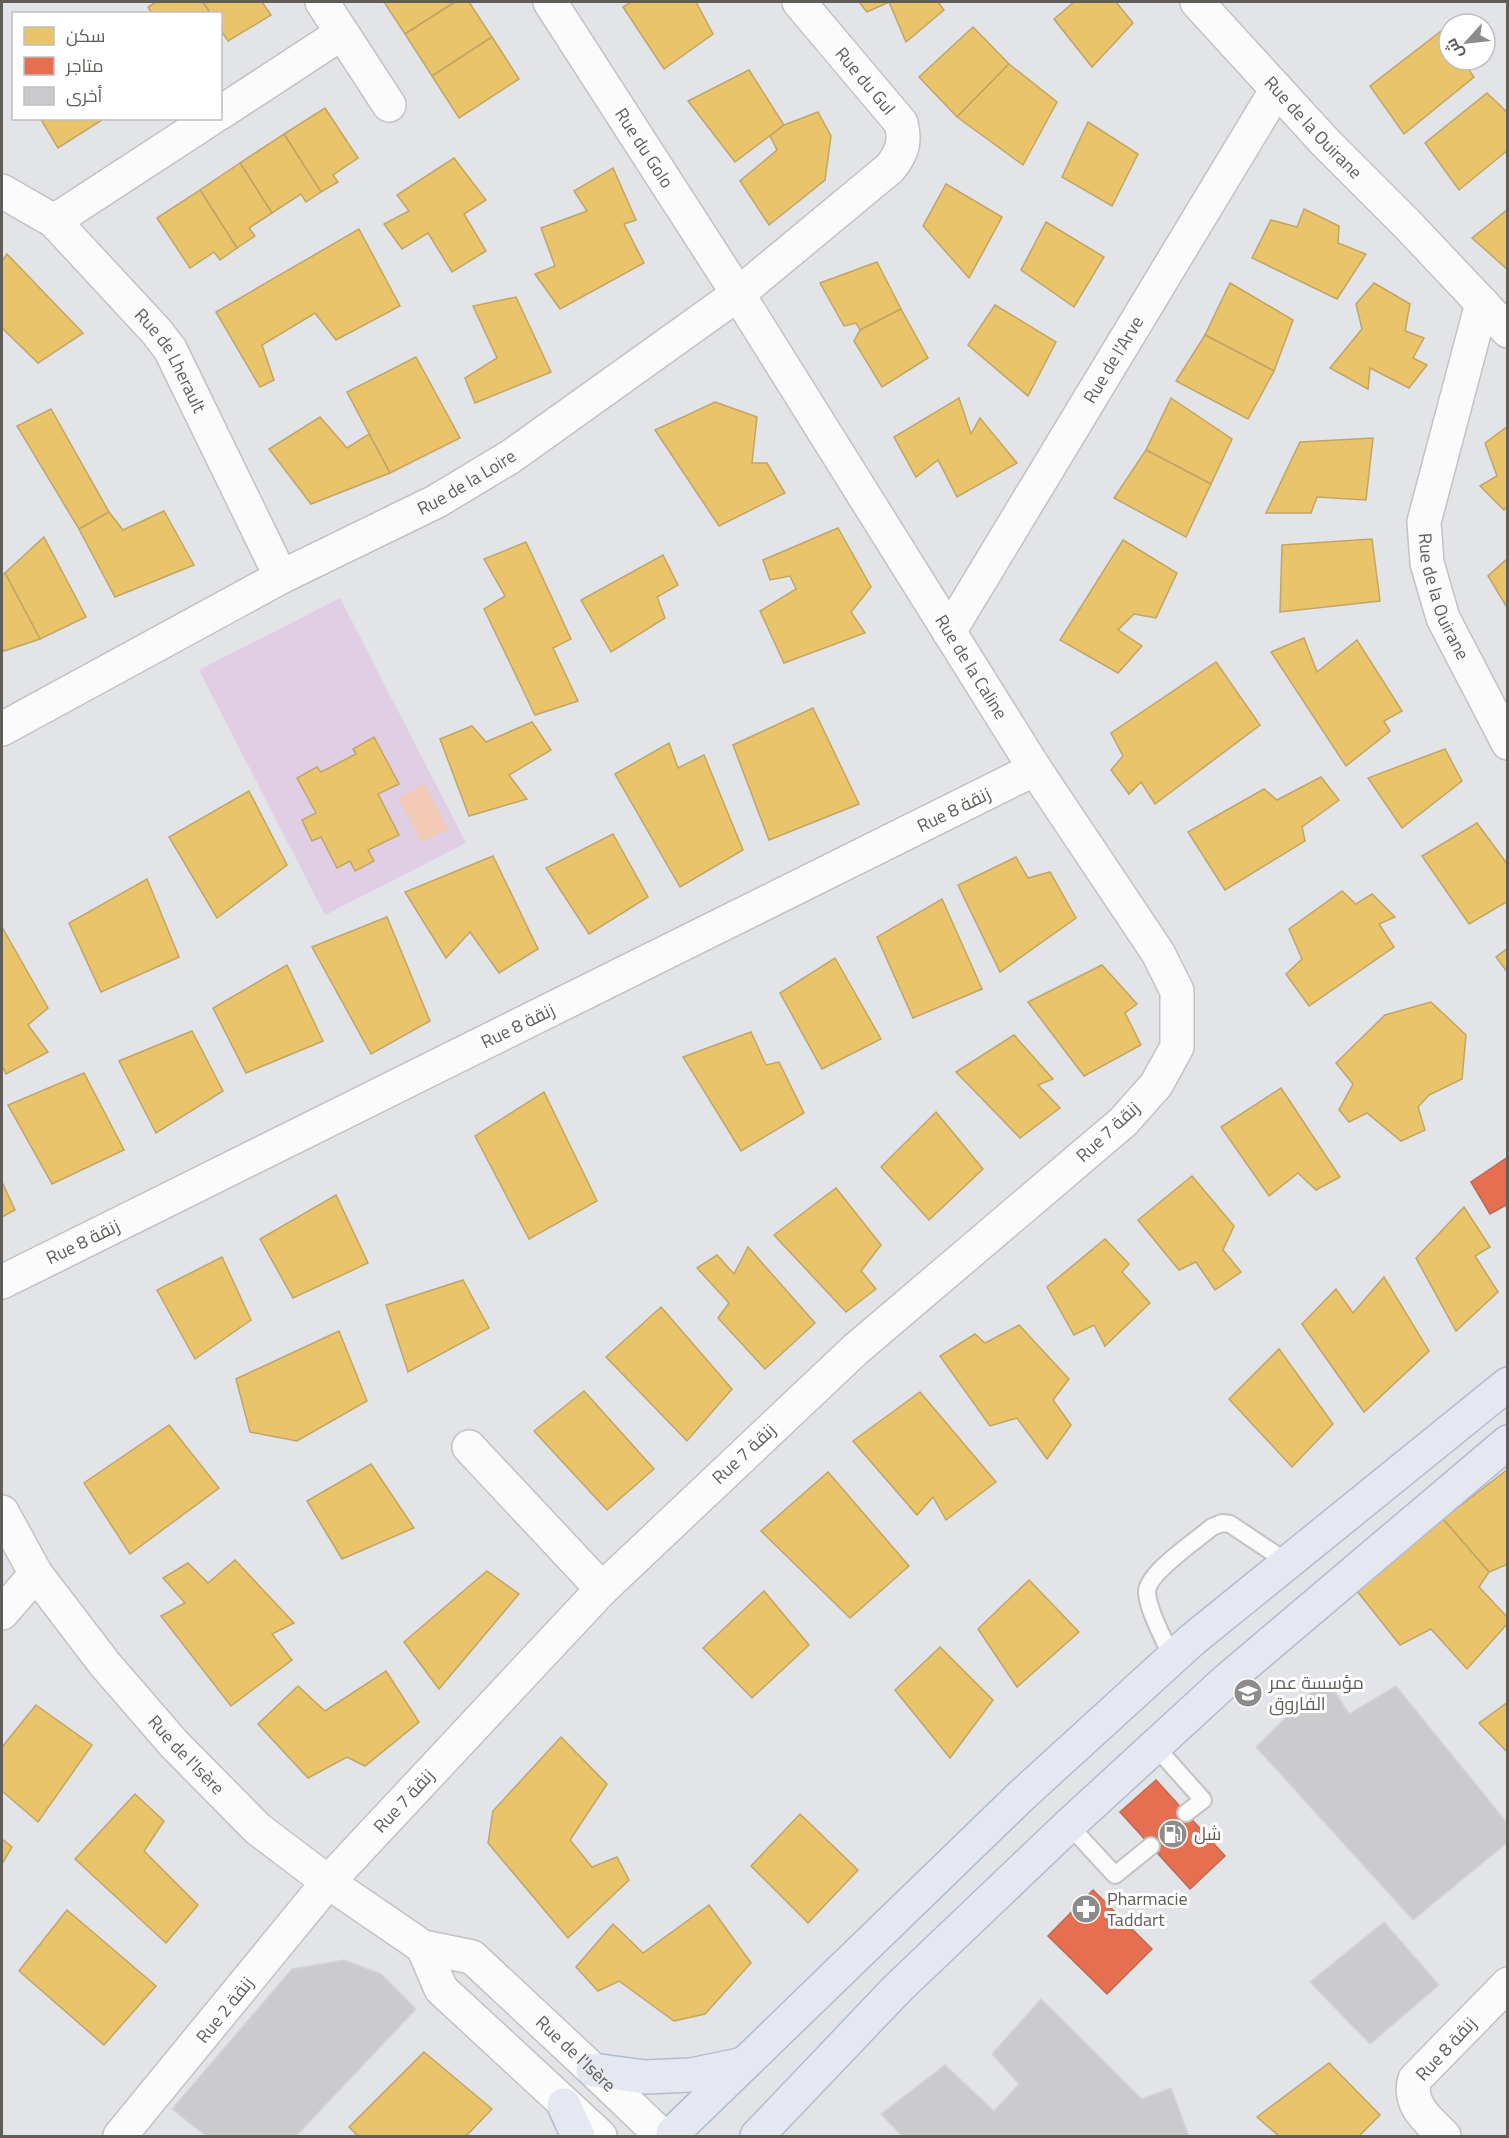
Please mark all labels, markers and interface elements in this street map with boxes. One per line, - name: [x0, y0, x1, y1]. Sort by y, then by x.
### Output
- legend: [12, 12, 222, 120]
- north arrow: [1437, 12, 1497, 72]
- text: سكن: [66, 22, 105, 49]
- text: ش: [1438, 34, 1469, 63]
- street label: Rue du Gul: [829, 41, 902, 121]
- text: متاجر: [65, 52, 104, 79]
- street label: Rue de la Ouirane: [1258, 70, 1369, 185]
- text: أخرى: [66, 82, 103, 109]
- street label: Rue du Golo: [608, 102, 681, 193]
- street label: Rue de Lherault: [128, 302, 213, 418]
- street label: Rue de l'Arve: [1076, 311, 1150, 408]
- street label: Rue de la Loire: [412, 443, 521, 522]
- street label: Rue de la Ouirane: [1412, 532, 1476, 664]
- street label: Rue de la Caline: [928, 609, 1014, 724]
- street label: Rue 8 زنقة: [912, 780, 995, 839]
- street label: Rue 8 زنقة: [476, 996, 559, 1055]
- street label: Rue 7 زنقة: [1070, 1095, 1146, 1168]
- street label: Rue 8 زنقة: [41, 1212, 124, 1271]
- street label: Rue 7 زنقة: [706, 1417, 782, 1490]
- place label: مؤسسة عمر الفاروق: [1268, 1669, 1364, 1717]
- school or university icon: مؤسسة عمر الفاروق: [1232, 1677, 1264, 1709]
- street label: Rue de l'Isère: [142, 1709, 231, 1801]
- street label: Rue 7 زنقة: [367, 1763, 440, 1839]
- fuel station icon: شل: [1157, 1818, 1189, 1850]
- place label: شل: [1194, 1820, 1221, 1847]
- place label: Pharmacie Taddart: [1107, 1885, 1188, 1933]
- pharmacy icon: Pharmacie Taddart: [1070, 1893, 1102, 1925]
- street label: Rue 2 زنقة: [189, 1970, 260, 2049]
- street label: Rue de l'Isère: [530, 2009, 622, 2098]
- street label: Rue 8 زنقة: [1409, 2011, 1482, 2087]

